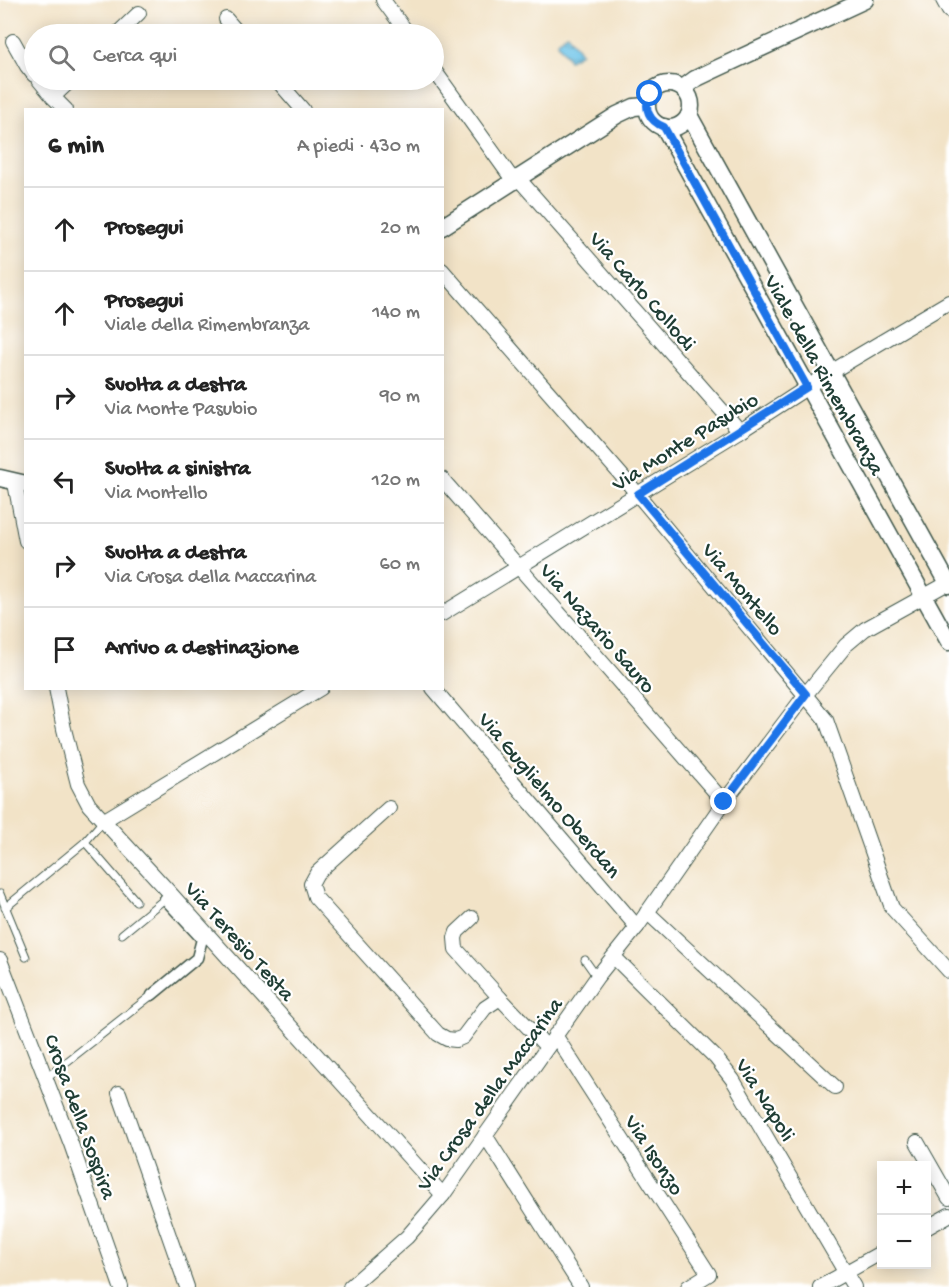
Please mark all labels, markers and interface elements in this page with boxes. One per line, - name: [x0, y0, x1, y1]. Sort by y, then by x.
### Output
- search box: [24, 24, 444, 90]
- icon: search: [45, 41, 78, 74]
- text: Cerca qui: [93, 44, 177, 70]
- route start: [636, 80, 662, 106]
- text: 6 min: [48, 132, 104, 163]
- text: A piedi · 430 m: [297, 136, 420, 159]
- icon: ahead: [48, 213, 81, 246]
- text: Prosegui: [105, 216, 183, 242]
- text: 20 m: [380, 218, 420, 241]
- street label: Via Carlo Collodi: [581, 227, 700, 358]
- street label: Viale della Rimembranza: [756, 270, 889, 481]
- text: Prosegui: [105, 289, 183, 315]
- icon: ahead: [48, 297, 81, 330]
- text: 140 m: [372, 302, 420, 325]
- text: Viale della Rimembranza: [105, 315, 309, 338]
- text: Svolta a destra: [105, 373, 246, 399]
- icon: right: [48, 381, 81, 414]
- text: 90 m: [380, 386, 420, 409]
- street label: Via Monte Pasubio: [607, 388, 764, 499]
- text: Via Monte Pasubio: [105, 399, 257, 422]
- text: Svolta a sinistra: [105, 457, 250, 483]
- icon: left: [48, 465, 81, 498]
- text: 120 m: [372, 470, 420, 493]
- text: Via Montello: [105, 483, 208, 506]
- street label: Via Montello: [694, 538, 787, 642]
- text: Svolta a destra: [105, 541, 246, 567]
- icon: right: [48, 549, 81, 582]
- text: 60 m: [380, 554, 420, 577]
- street label: Via Nazario Sauro: [532, 558, 660, 700]
- text: Via Crosa della Maccarina: [105, 567, 316, 590]
- icon: arrive: [48, 633, 81, 666]
- text: Arrivo a destinazione: [105, 636, 299, 662]
- street label: Via Guglielmo Oberdan: [470, 707, 625, 885]
- route end: [710, 788, 736, 814]
- street label: Via Teresio Testa: [177, 877, 299, 1008]
- street label: Via Crosa della Maccarina: [412, 993, 570, 1198]
- street label: Crosa della Sospira: [36, 1031, 120, 1204]
- street label: Via Napoli: [727, 1054, 799, 1147]
- street label: Via Isonzo: [616, 1110, 688, 1201]
- map controls: [877, 1161, 931, 1269]
- button: +: [877, 1161, 931, 1215]
- button: −: [877, 1215, 931, 1269]

